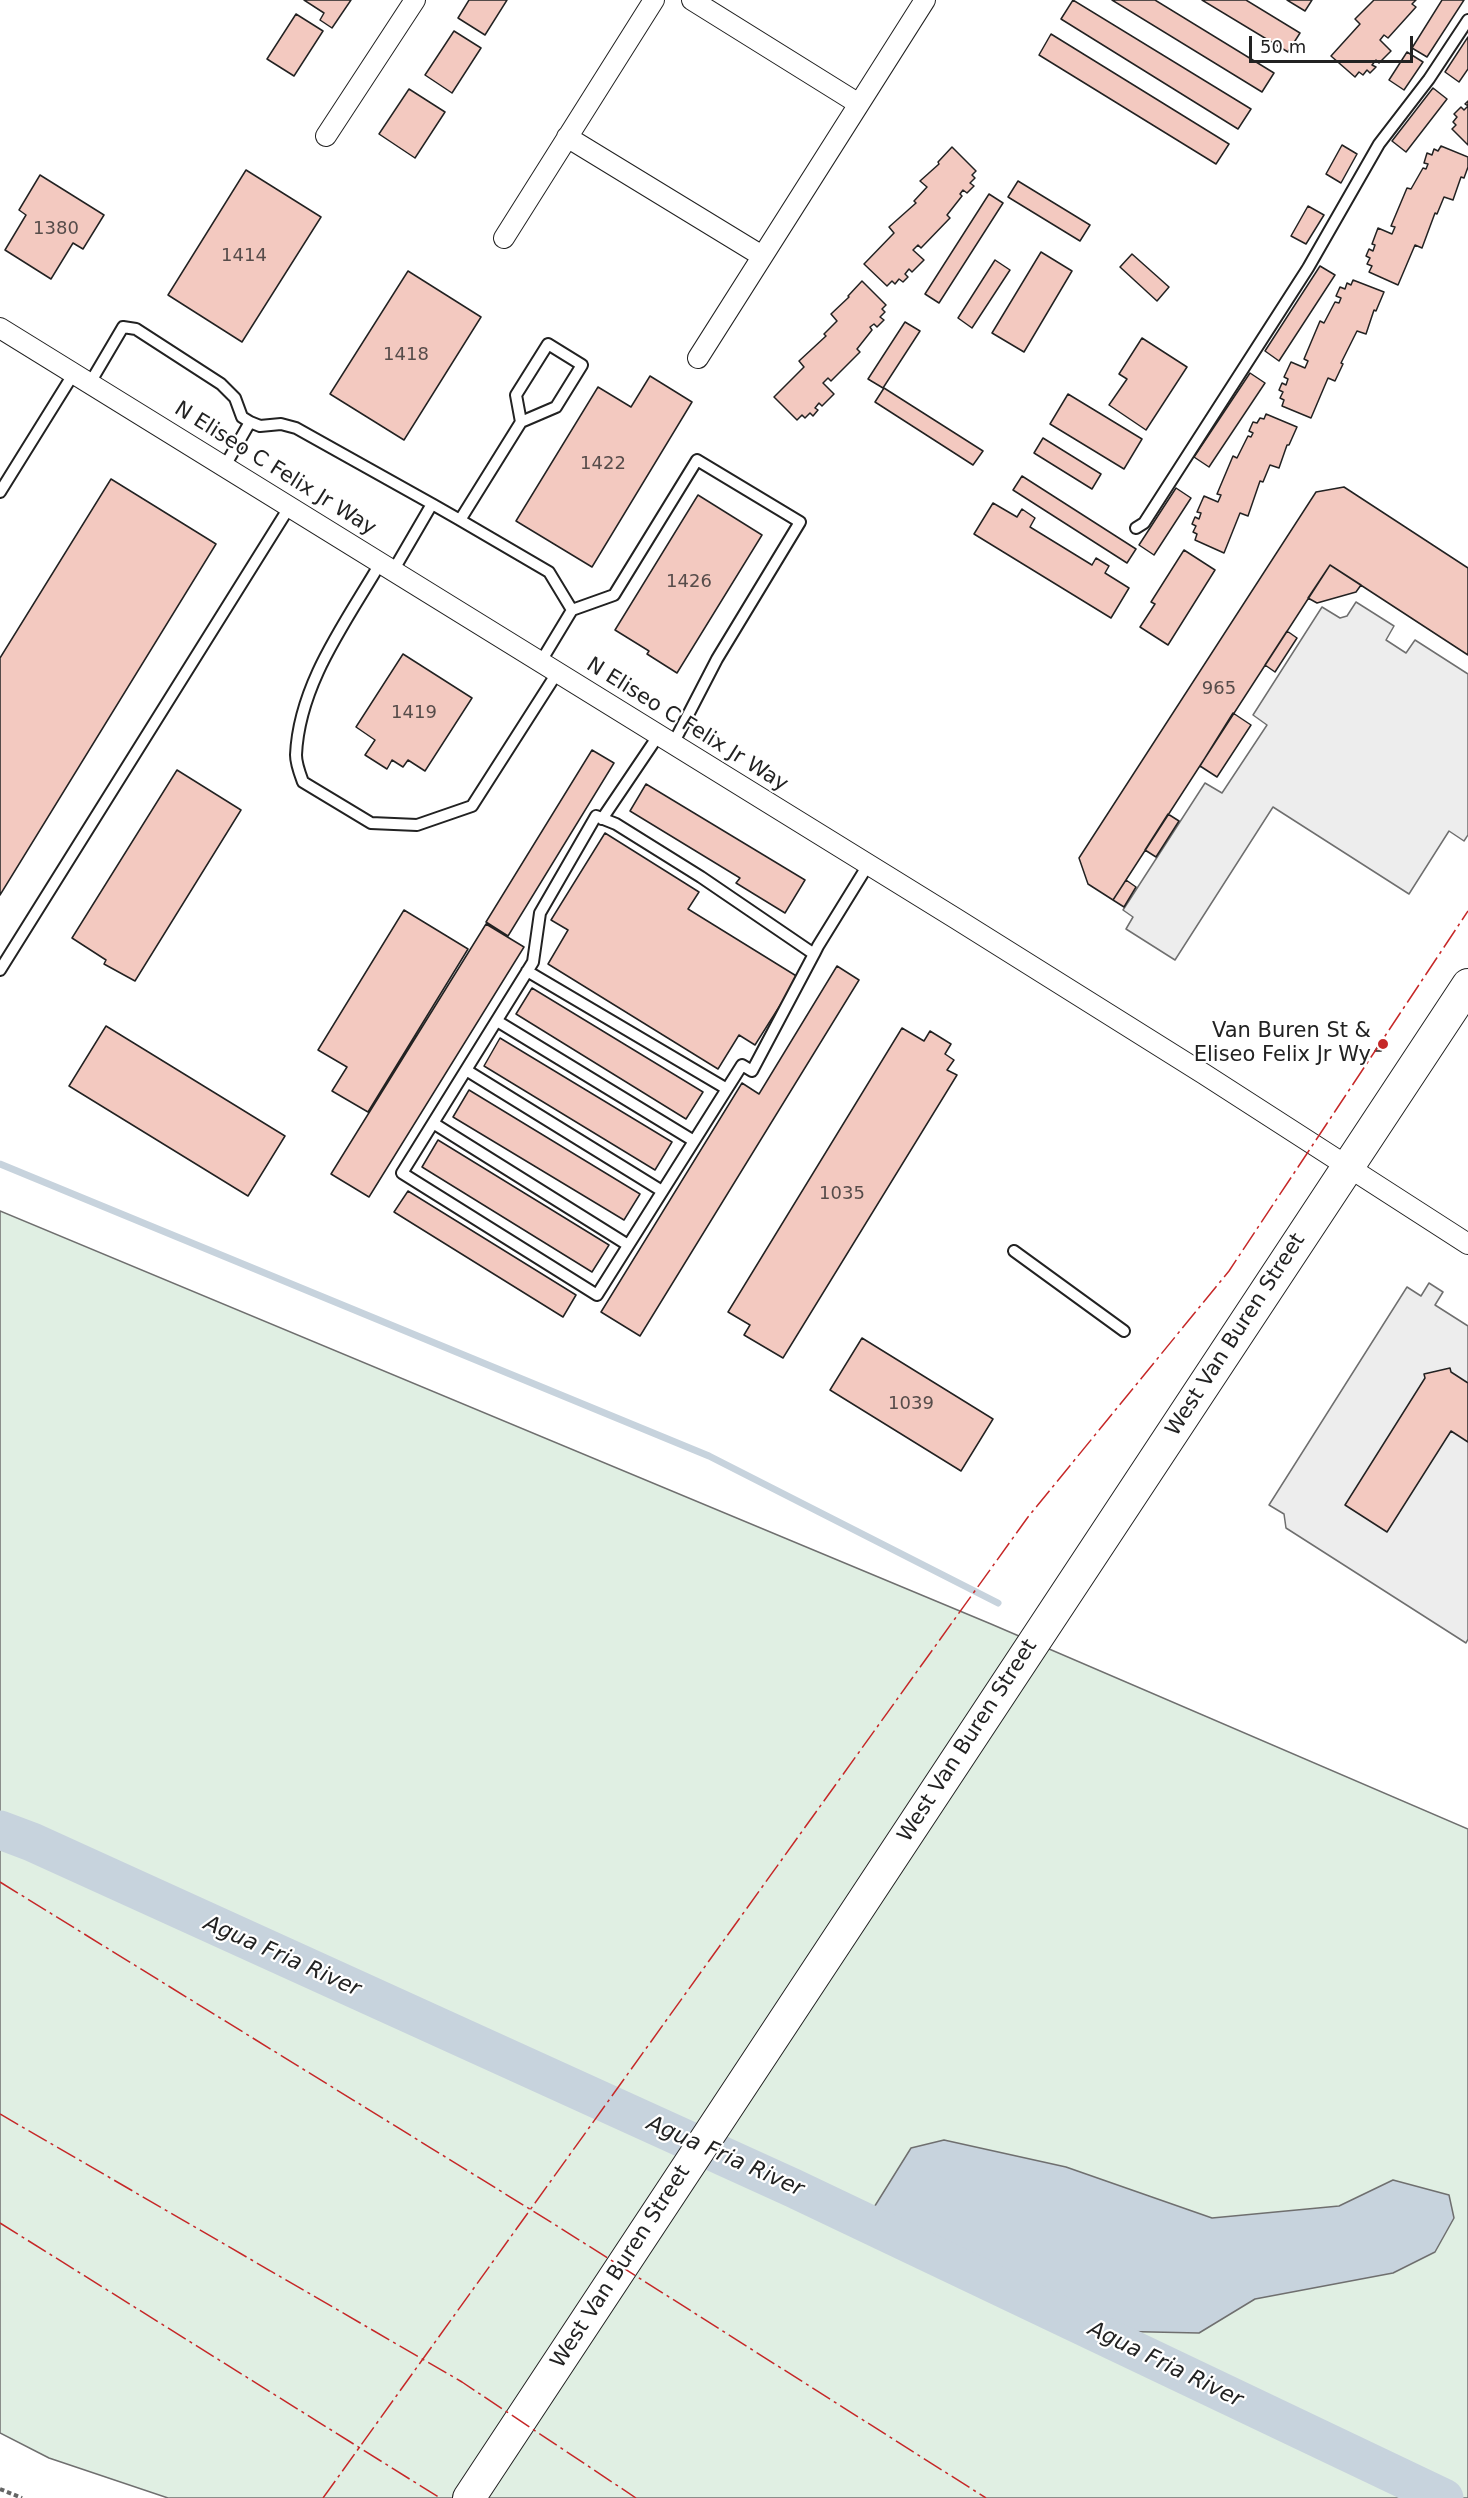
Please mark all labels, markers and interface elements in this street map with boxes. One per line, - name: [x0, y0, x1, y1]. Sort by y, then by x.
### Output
- scale bar: [1252, 24, 1416, 62]
- text: 50 m: [1260, 36, 1306, 57]
- house number: 1380: [33, 218, 79, 240]
- house number: 1414: [221, 245, 267, 267]
- house number: 1418: [383, 344, 429, 366]
- street label: N Eliseo C Felix Jr Way: [170, 397, 380, 541]
- house number: 1422: [580, 453, 626, 475]
- house number: 1426: [666, 571, 712, 593]
- street label: N Eliseo C Felix Jr Way: [582, 653, 792, 797]
- house number: 965: [1202, 678, 1236, 700]
- house number: 1419: [391, 702, 437, 724]
- place label: Van Buren St & Eliseo Felix Jr Wy: [1194, 1019, 1371, 1069]
- marker: Van Buren St & Eliseo Felix Jr Wy: [1376, 1037, 1390, 1051]
- house number: 1035: [819, 1183, 865, 1205]
- street label: West Van Buren Street: [1161, 1229, 1311, 1441]
- house number: 1039: [888, 1393, 934, 1415]
- street label: West Van Buren Street: [893, 1635, 1043, 1847]
- water label: Agua Fria River: [200, 1911, 364, 2003]
- water label: Agua Fria River: [643, 2111, 807, 2203]
- street label: West Van Buren Street: [546, 2161, 696, 2373]
- water label: Agua Fria River: [1083, 2316, 1247, 2414]

